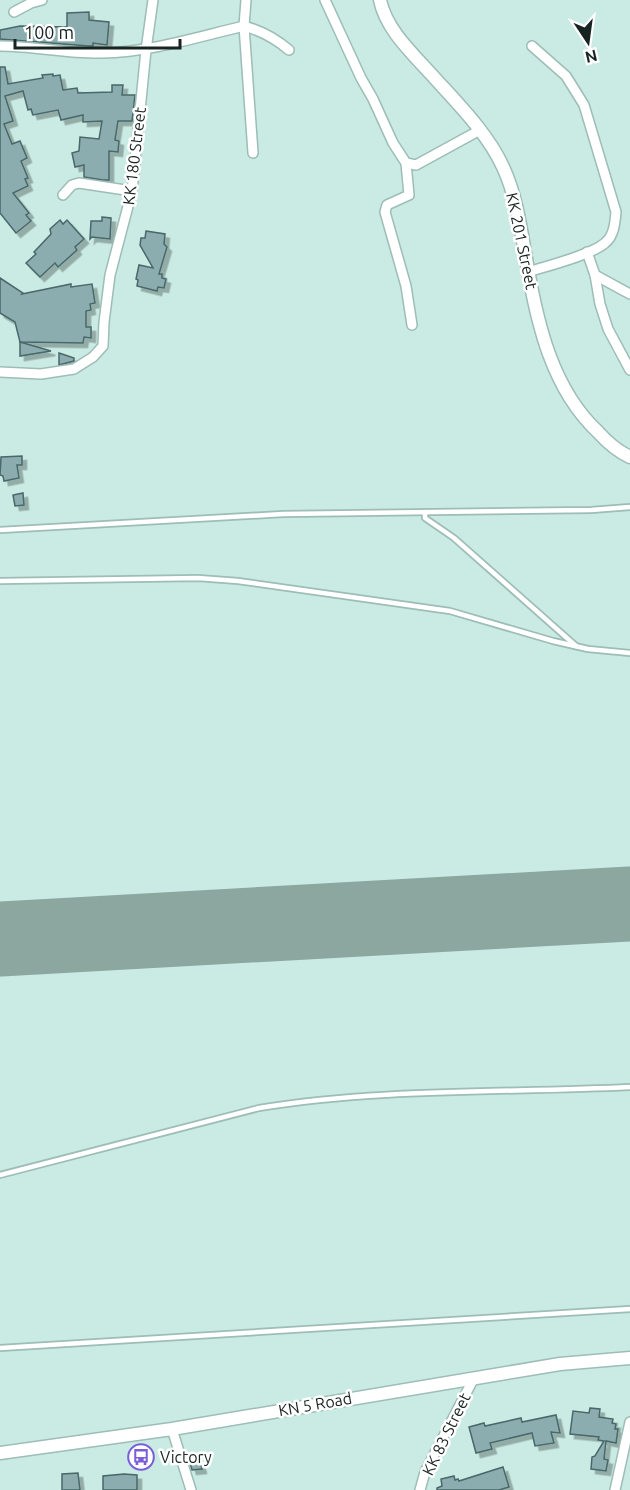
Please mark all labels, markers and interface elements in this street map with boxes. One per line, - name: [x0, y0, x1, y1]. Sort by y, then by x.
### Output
- scale bar: [15, 12, 180, 50]
- north arrow: [558, 12, 618, 72]
- text: 100 m: [24, 22, 74, 42]
- text: N: [584, 47, 599, 67]
- street label: KK 180 Street: [119, 105, 149, 206]
- street label: KK 201 Street: [503, 191, 541, 292]
- street label: KN 5 Road: [277, 1389, 353, 1419]
- street label: KK 83 Street: [418, 1389, 474, 1478]
- bus stop icon: Victory: [126, 1442, 156, 1472]
- place label: Victory: [160, 1448, 212, 1466]

